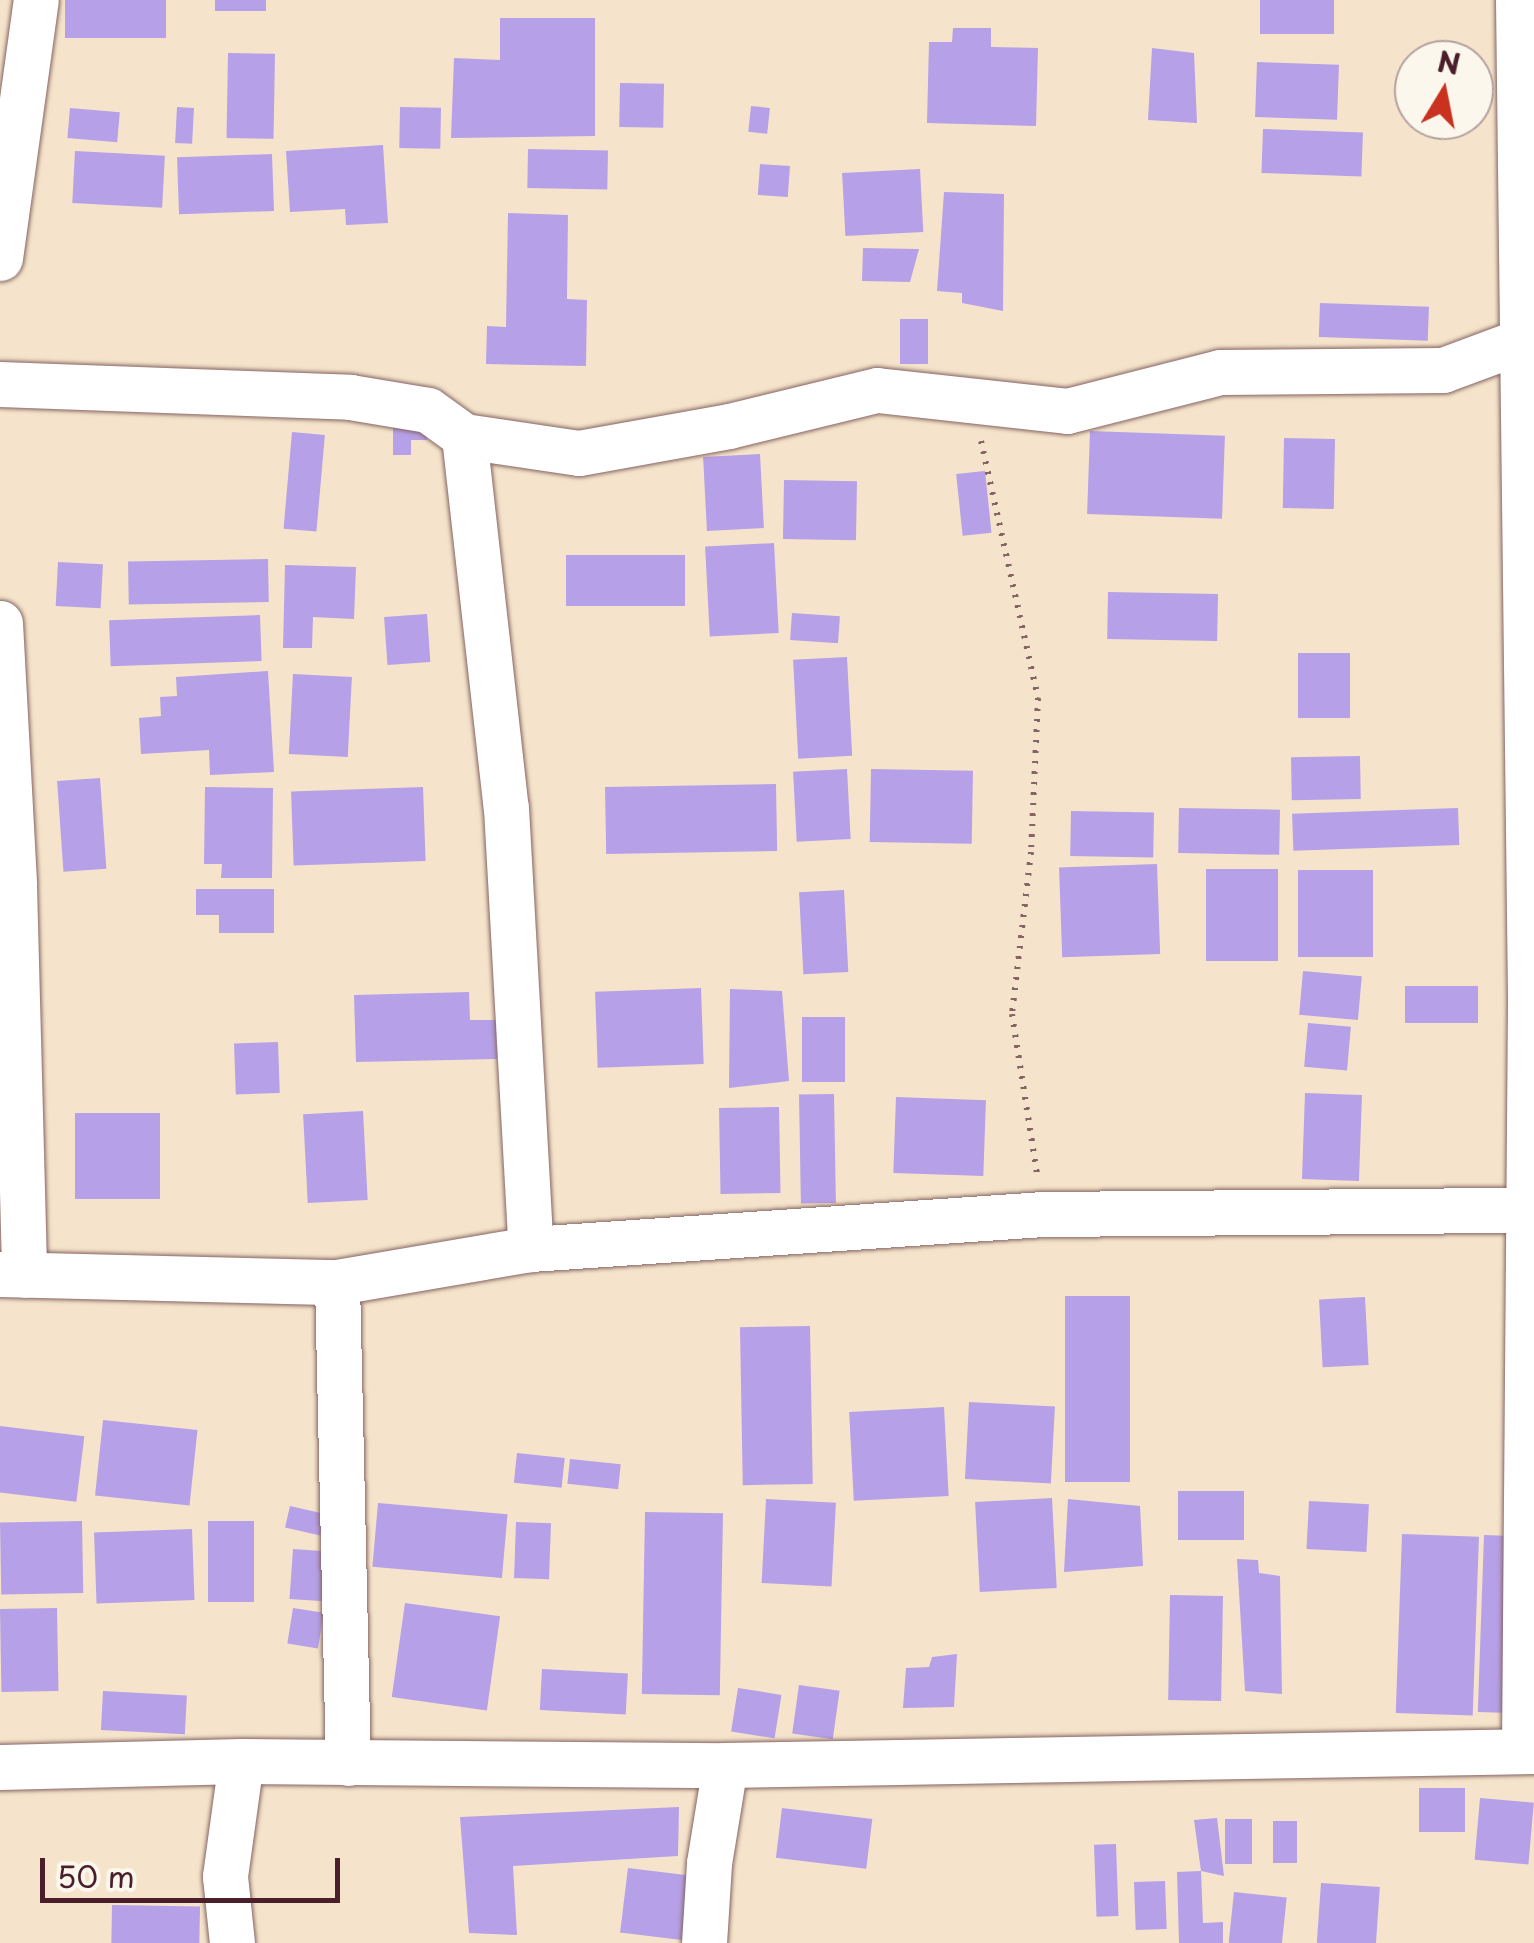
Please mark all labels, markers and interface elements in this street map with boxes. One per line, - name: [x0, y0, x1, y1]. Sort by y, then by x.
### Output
- text: N: [1434, 39, 1464, 85]
- north arrow: [1394, 40, 1494, 140]
- scale bar: [45, 1838, 345, 1900]
- text: 50 m: [57, 1853, 135, 1898]

